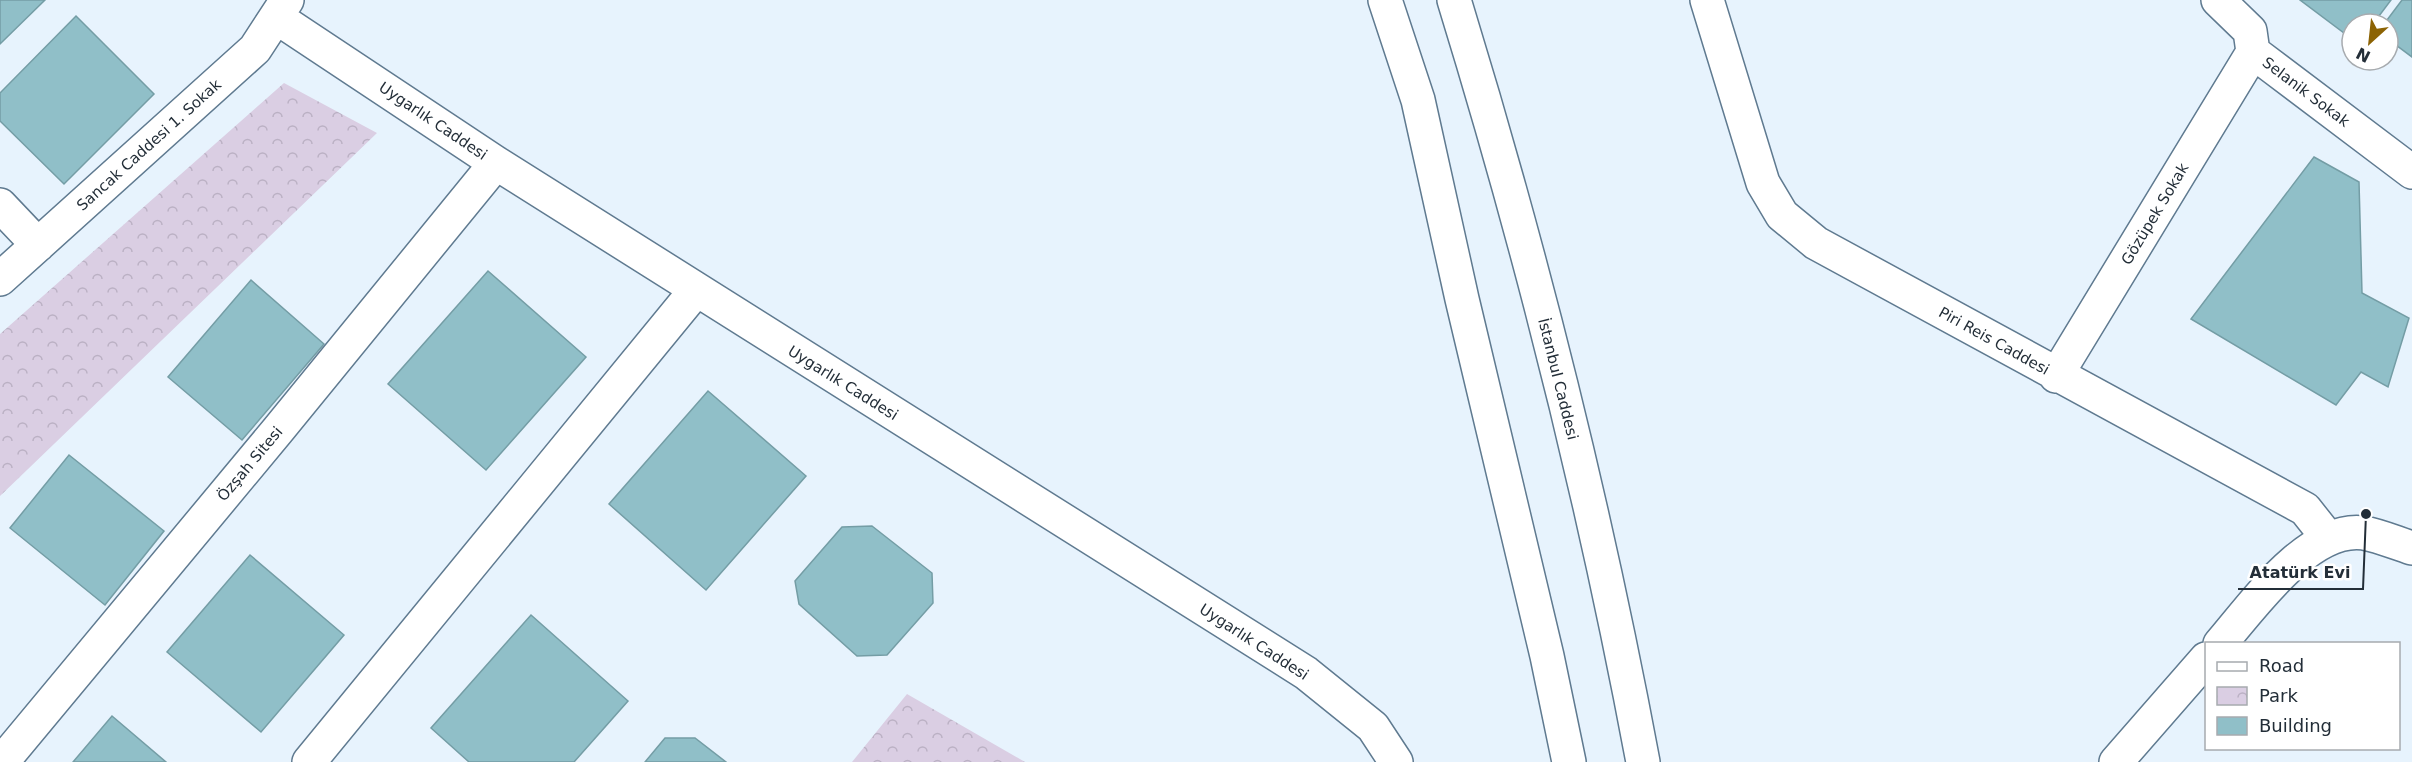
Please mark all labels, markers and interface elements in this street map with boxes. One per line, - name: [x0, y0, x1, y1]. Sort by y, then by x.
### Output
- north arrow: [2340, 12, 2400, 72]
- text: N: [2353, 43, 2374, 66]
- street label: Selanik Sokak: [2259, 53, 2353, 131]
- street label: Sancak Caddesi 1. Sokak: [73, 75, 225, 215]
- street label: Uygarlık Caddesi: [376, 78, 490, 164]
- street label: Gözüpek Sokak: [2118, 160, 2193, 268]
- street label: Piri Reis Caddesi: [1936, 303, 2052, 379]
- street label: İstanbul Caddesi: [1534, 316, 1583, 442]
- street label: Uygarlık Caddesi: [785, 342, 901, 424]
- street label: Özşah Sitesi: [213, 422, 286, 505]
- callout: Atatürk Evi: [2238, 555, 2363, 589]
- text: Atatürk Evi: [2250, 563, 2350, 582]
- street label: Uygarlık Caddesi: [1196, 600, 1312, 684]
- legend: [2205, 642, 2400, 750]
- text: Road: [2259, 655, 2304, 676]
- text: Park: [2259, 685, 2298, 706]
- text: Building: [2259, 715, 2332, 736]

